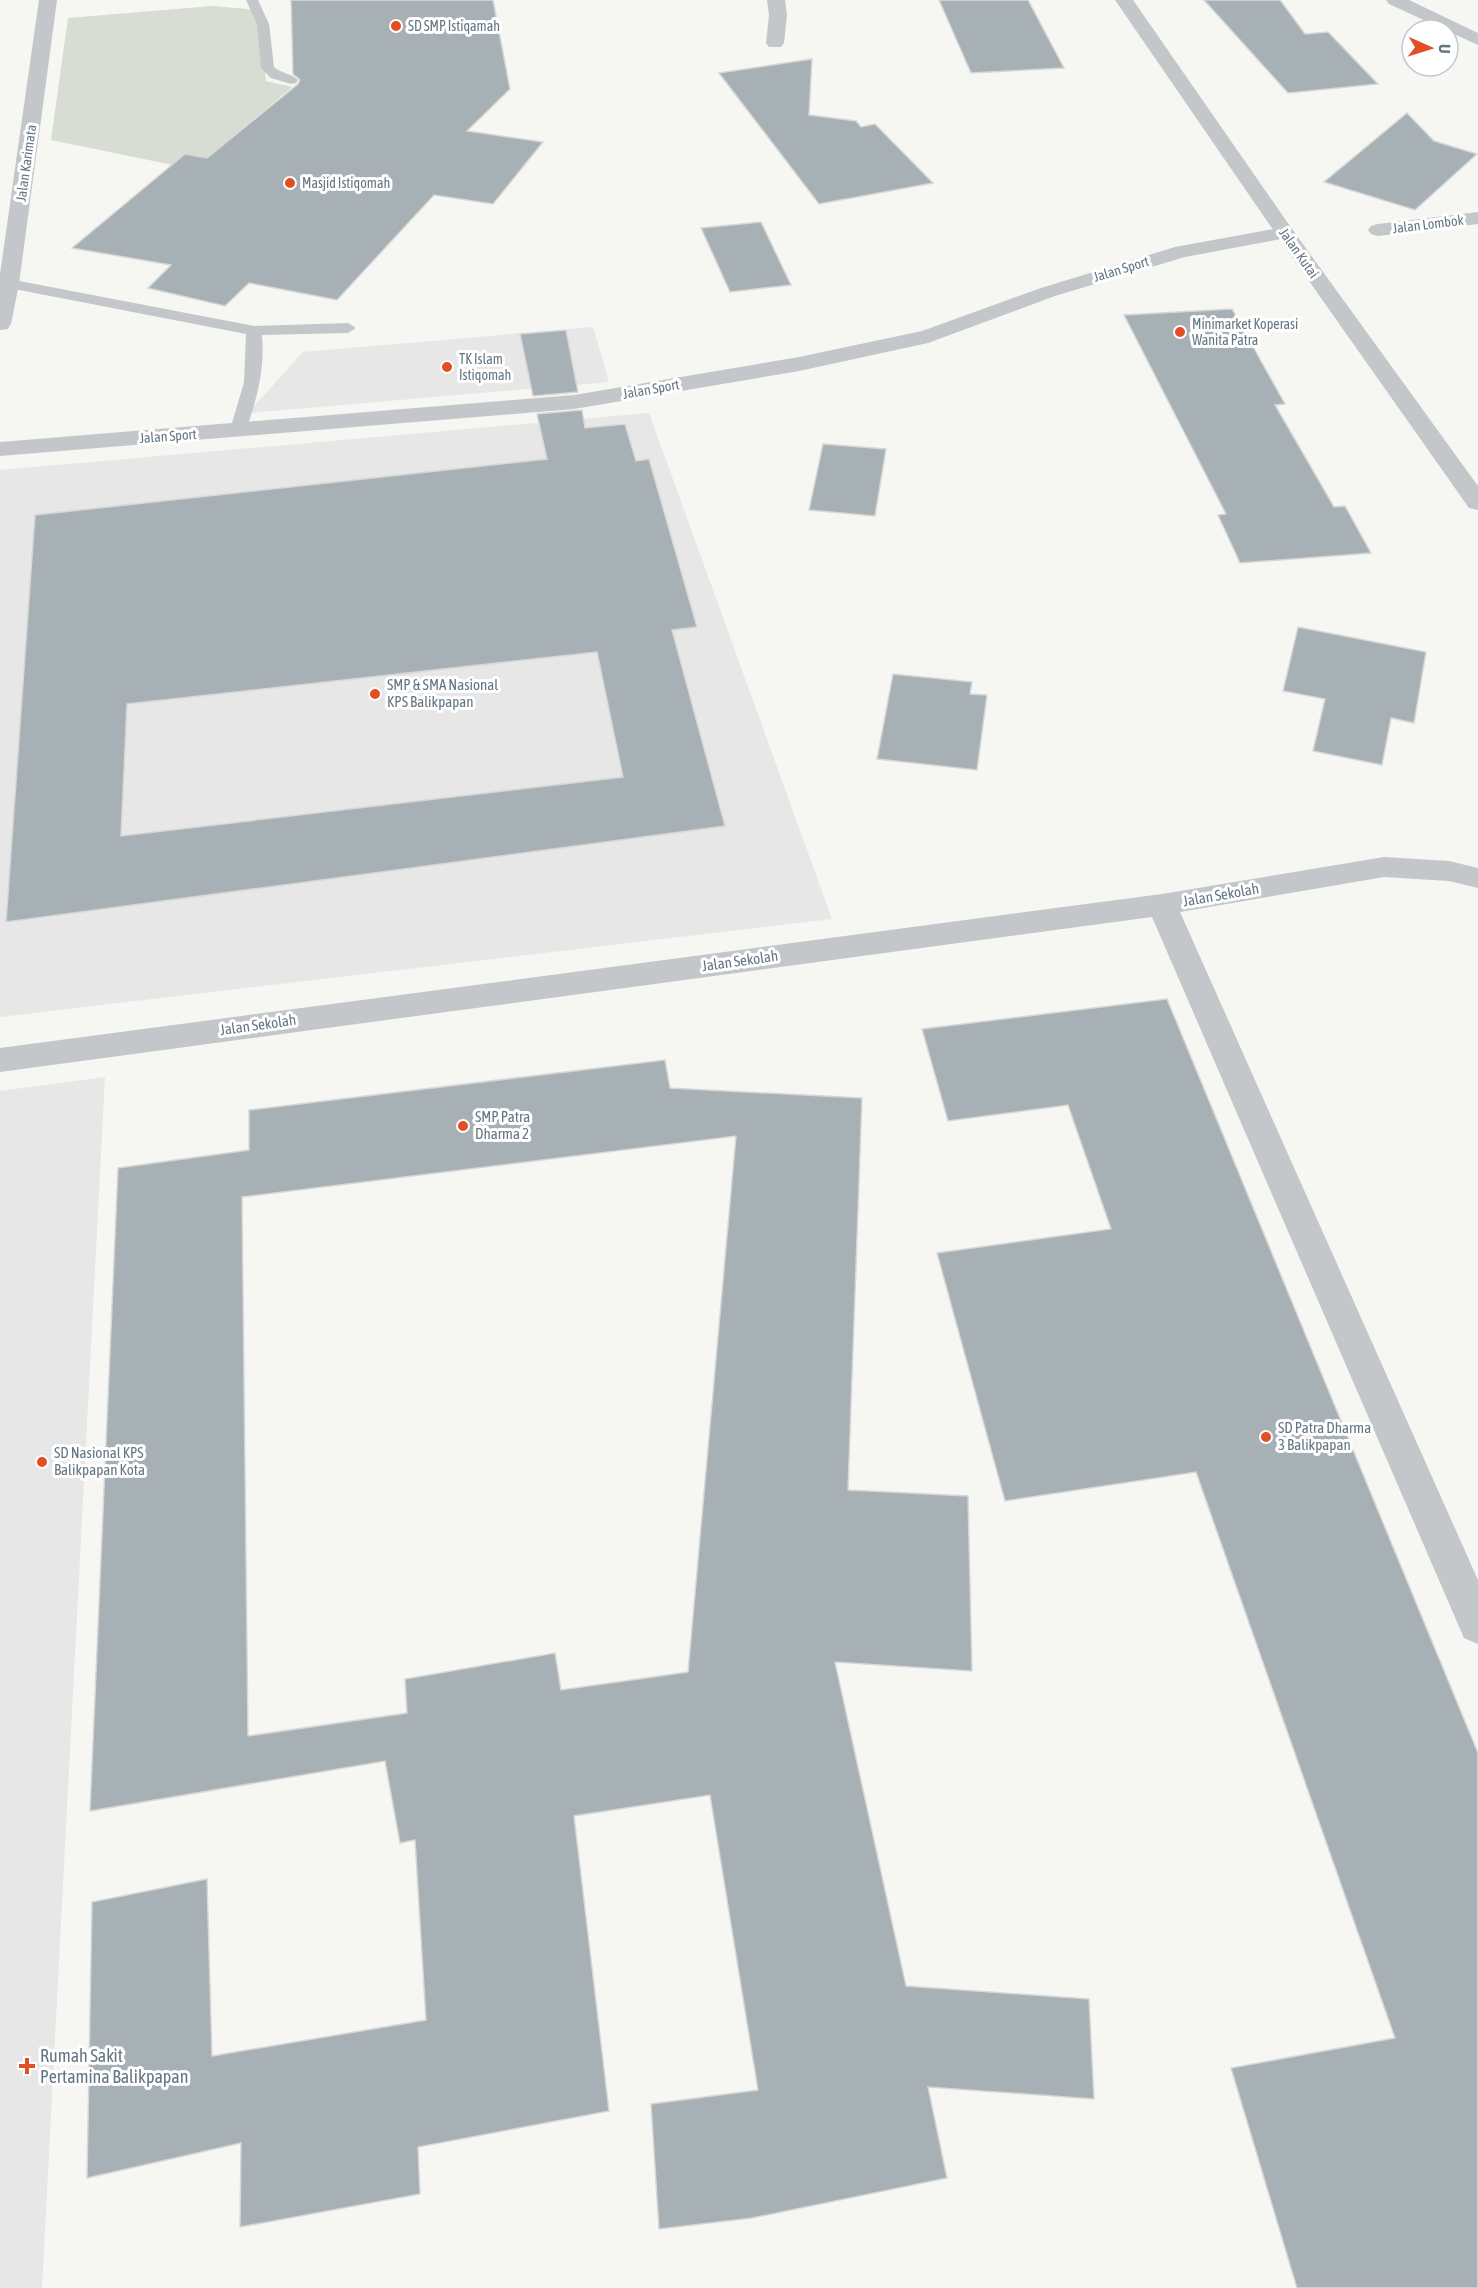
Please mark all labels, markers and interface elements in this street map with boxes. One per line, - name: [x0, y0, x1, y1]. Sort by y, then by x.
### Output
- place label: SD SMP Istiqamah: [408, 18, 500, 34]
- north arrow: [1400, 18, 1460, 78]
- marker: SD SMP Istiqamah: [389, 19, 403, 33]
- text: U: [1436, 44, 1454, 54]
- street label: Jalan Karimata: [13, 124, 39, 202]
- place label: Masjid Istiqomah: [302, 175, 390, 191]
- marker: Masjid Istiqomah: [283, 176, 297, 190]
- street label: Jalan Lombok: [1392, 212, 1464, 236]
- street label: Jalan Kutai: [1276, 225, 1322, 281]
- street label: Jalan Sport: [1091, 253, 1151, 285]
- place label: Minimarket Koperasi Wanita Patra: [1192, 316, 1298, 348]
- marker: Minimarket Koperasi Wanita Patra: [1173, 325, 1187, 339]
- place label: TK Islam Istiqomah: [459, 351, 511, 383]
- marker: TK Islam Istiqomah: [440, 360, 454, 374]
- street label: Jalan Sport: [622, 376, 680, 402]
- street label: Jalan Sport: [139, 426, 197, 446]
- place label: SMP & SMA Nasional KPS Balikpapan: [387, 676, 498, 710]
- marker: SMP & SMA Nasional KPS Balikpapan: [368, 687, 382, 701]
- street label: Jalan Sekolah: [1182, 879, 1260, 910]
- street label: Jalan Sekolah: [701, 947, 779, 974]
- street label: Jalan Sekolah: [219, 1011, 297, 1038]
- place label: SMP Patra Dharma 2: [475, 1108, 530, 1142]
- marker: SMP Patra Dharma 2: [456, 1119, 470, 1133]
- place label: SD Patra Dharma 3 Balikpapan: [1278, 1419, 1371, 1453]
- marker: SD Patra Dharma 3 Balikpapan: [1259, 1430, 1273, 1444]
- place label: SD Nasional KPS Balikpapan Kota: [54, 1444, 145, 1478]
- marker: SD Nasional KPS Balikpapan Kota: [35, 1455, 49, 1469]
- place label: Rumah Sakit Pertamina Balikpapan: [40, 2045, 188, 2087]
- marker: Rumah Sakit Pertamina Balikpapan: [18, 2057, 36, 2075]

